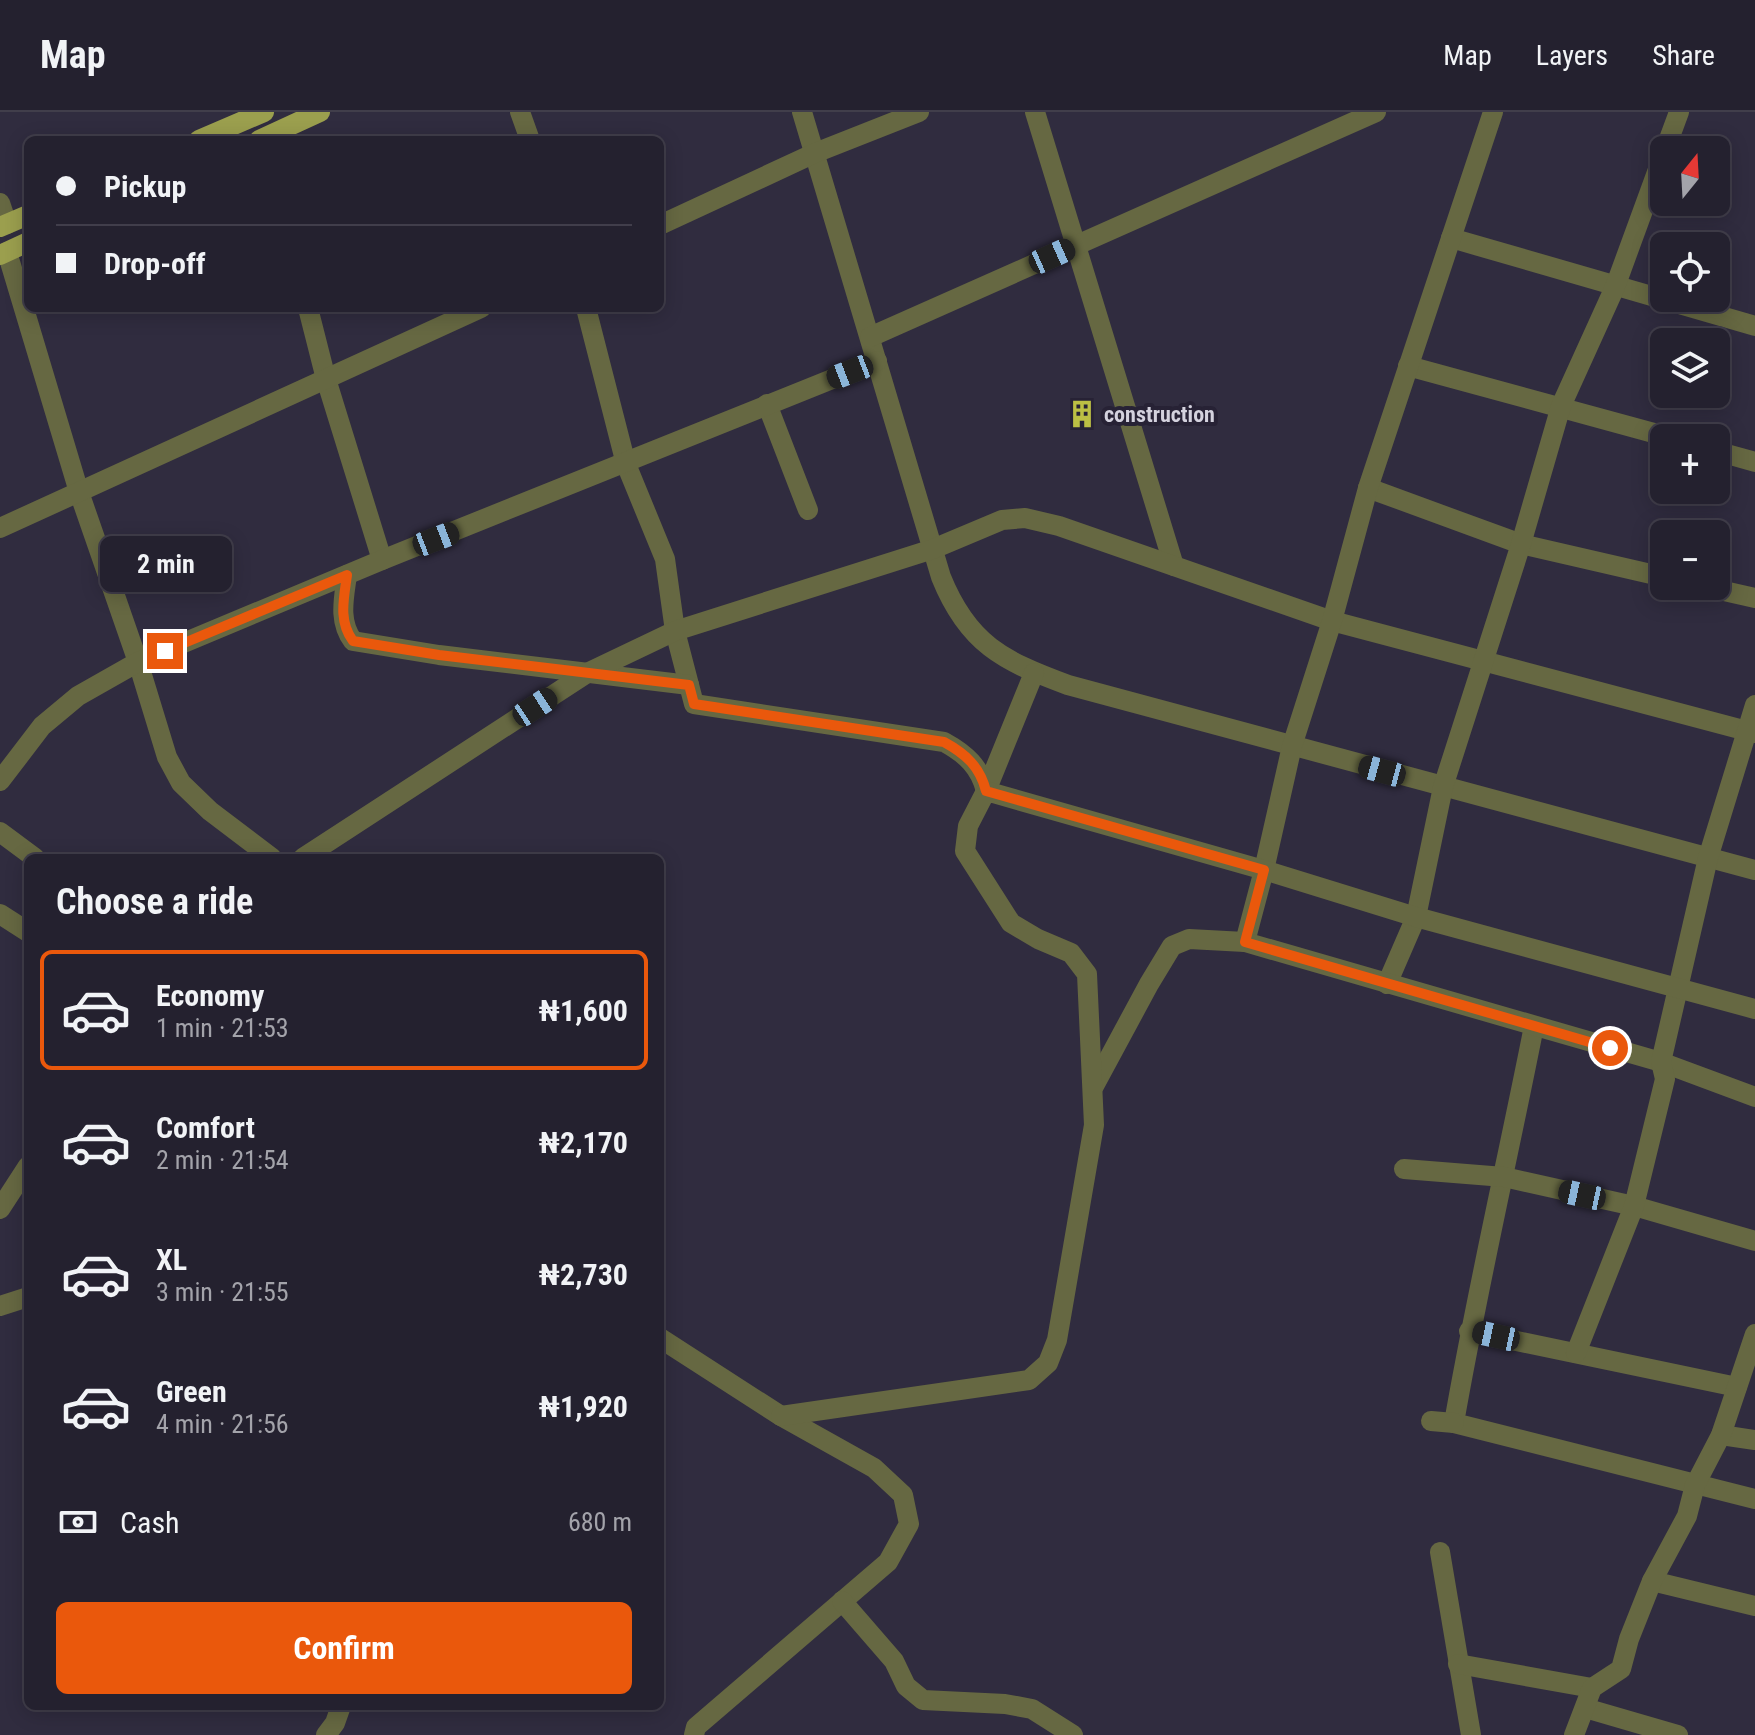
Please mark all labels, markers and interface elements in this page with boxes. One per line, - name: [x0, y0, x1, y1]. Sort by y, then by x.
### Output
- text: Map: [40, 33, 106, 77]
- text: Map: [1443, 39, 1492, 72]
- text: Layers: [1536, 39, 1608, 72]
- text: Share: [1652, 39, 1715, 72]
- north arrow: [1650, 136, 1730, 216]
- map controls: [1650, 136, 1730, 600]
- text: Pickup: [104, 169, 186, 204]
- button: locate: [1650, 232, 1730, 312]
- car: [1025, 235, 1079, 277]
- text: Drop-off: [104, 246, 206, 281]
- button: layers: [1650, 328, 1730, 408]
- car: [823, 352, 877, 392]
- building icon: construction: [1067, 399, 1097, 429]
- place label: construction: [1104, 402, 1215, 427]
- button: +: [1650, 424, 1730, 504]
- car: [409, 519, 463, 559]
- button: −: [1650, 520, 1730, 600]
- callout: 2 min: [99, 535, 231, 591]
- text: 2 min: [137, 549, 195, 579]
- route end: [147, 633, 183, 669]
- car: [508, 684, 562, 730]
- car: [1356, 753, 1408, 789]
- text: Choose a ride: [56, 881, 253, 923]
- icon: car: [60, 974, 132, 1046]
- text: Economy: [156, 978, 264, 1013]
- text: ₦1,600: [539, 993, 628, 1028]
- text: 1 min · 21:53: [156, 1013, 289, 1043]
- route start: [1592, 1030, 1628, 1066]
- icon: car: [60, 1106, 132, 1178]
- text: Comfort: [156, 1110, 255, 1145]
- text: ₦2,170: [539, 1125, 628, 1160]
- text: 2 min · 21:54: [156, 1145, 289, 1175]
- car: [1556, 1178, 1608, 1212]
- icon: car: [60, 1238, 132, 1310]
- text: XL: [156, 1242, 187, 1277]
- text: ₦2,730: [539, 1257, 628, 1292]
- text: 3 min · 21:55: [156, 1277, 289, 1307]
- car: [1470, 1319, 1522, 1353]
- icon: car: [60, 1370, 132, 1442]
- text: Green: [156, 1374, 227, 1409]
- text: ₦1,920: [539, 1389, 628, 1424]
- text: 4 min · 21:56: [156, 1409, 289, 1439]
- icon: cash: [56, 1500, 100, 1544]
- text: Cash: [120, 1505, 180, 1540]
- text: 680 m: [568, 1507, 632, 1537]
- button: Confirm: [56, 1602, 632, 1694]

